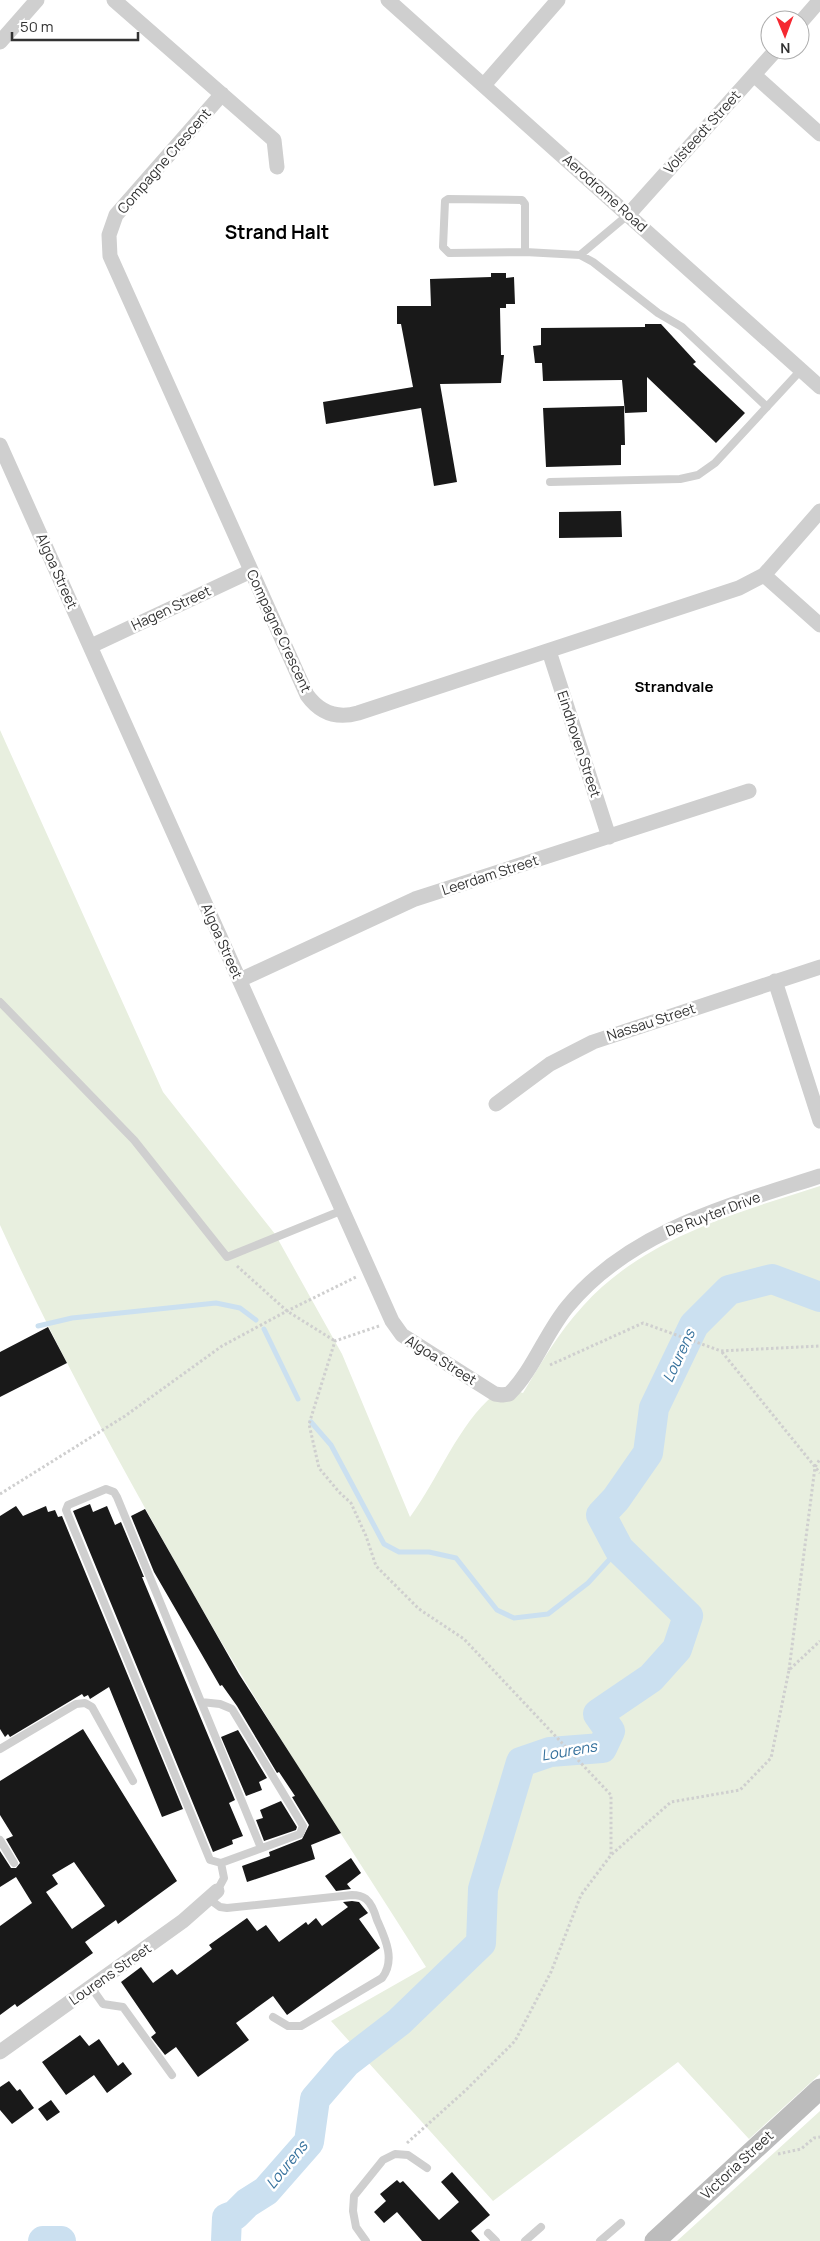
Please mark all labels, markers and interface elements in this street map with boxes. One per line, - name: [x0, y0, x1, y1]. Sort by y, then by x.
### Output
- scale bar: [12, 10, 139, 42]
- north arrow: [760, 10, 810, 60]
- text: 50 m: [20, 16, 54, 37]
- text: N: [780, 39, 790, 58]
- street label: Volsteedt Street: [659, 86, 744, 177]
- street label: Compagne Crescent: [113, 104, 215, 217]
- street label: Aerodrome Road: [559, 150, 652, 236]
- district label: Strand Halt: [225, 219, 329, 245]
- street label: Algoa Street: [32, 530, 83, 612]
- street label: Compagne Crescent: [243, 566, 316, 696]
- street label: Hagen Street: [128, 581, 214, 634]
- district label: Strandvale: [634, 676, 714, 697]
- street label: Eindhoven Street: [553, 688, 606, 800]
- street label: Leerdam Street: [439, 850, 541, 899]
- street label: Algoa Street: [197, 900, 248, 982]
- street label: Nassau Street: [604, 998, 698, 1045]
- street label: De Ruyter Drive: [663, 1187, 763, 1240]
- water label: Lourens: [657, 1325, 700, 1386]
- street label: Algoa Street: [402, 1330, 481, 1389]
- water label: Lourens: [539, 1735, 599, 1766]
- street label: Lourens Street: [65, 1938, 155, 2009]
- street label: Victoria Street: [696, 2126, 777, 2203]
- water label: Lourens: [261, 2135, 313, 2193]

